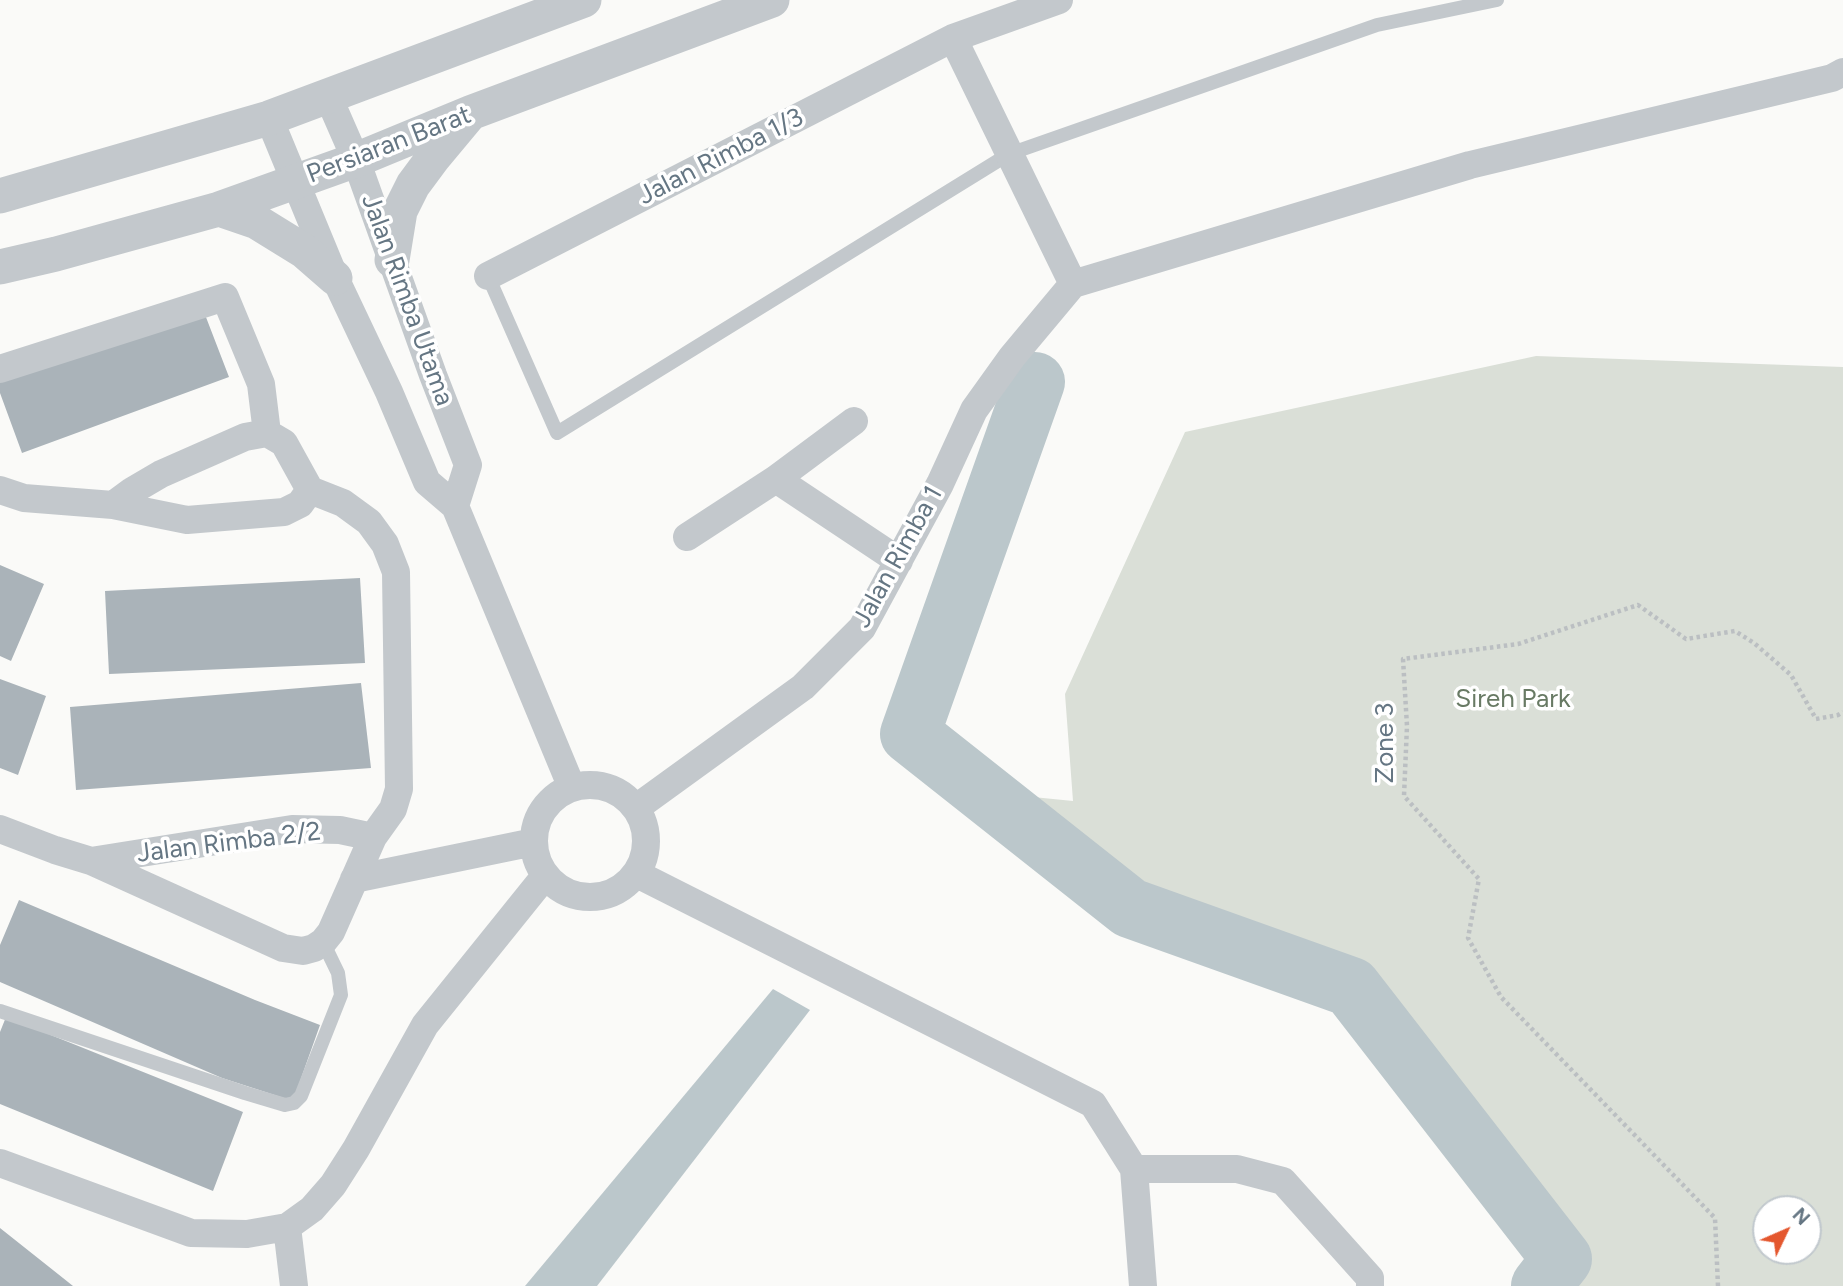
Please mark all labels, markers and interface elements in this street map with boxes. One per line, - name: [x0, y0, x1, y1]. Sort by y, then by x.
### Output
- street label: Persiaran Barat: [303, 99, 475, 191]
- street label: Jalan Rimba 1/3: [633, 102, 809, 212]
- street label: Jalan Rimba Utama: [354, 190, 460, 410]
- street label: Jalan Rimba 1: [846, 481, 950, 633]
- park label: Sireh Park: [1455, 683, 1571, 715]
- street label: Zone 3: [1369, 702, 1401, 784]
- street label: Jalan Rimba 2/2: [135, 816, 323, 870]
- north arrow: [1752, 1195, 1822, 1265]
- text: N: [1788, 1203, 1814, 1230]

